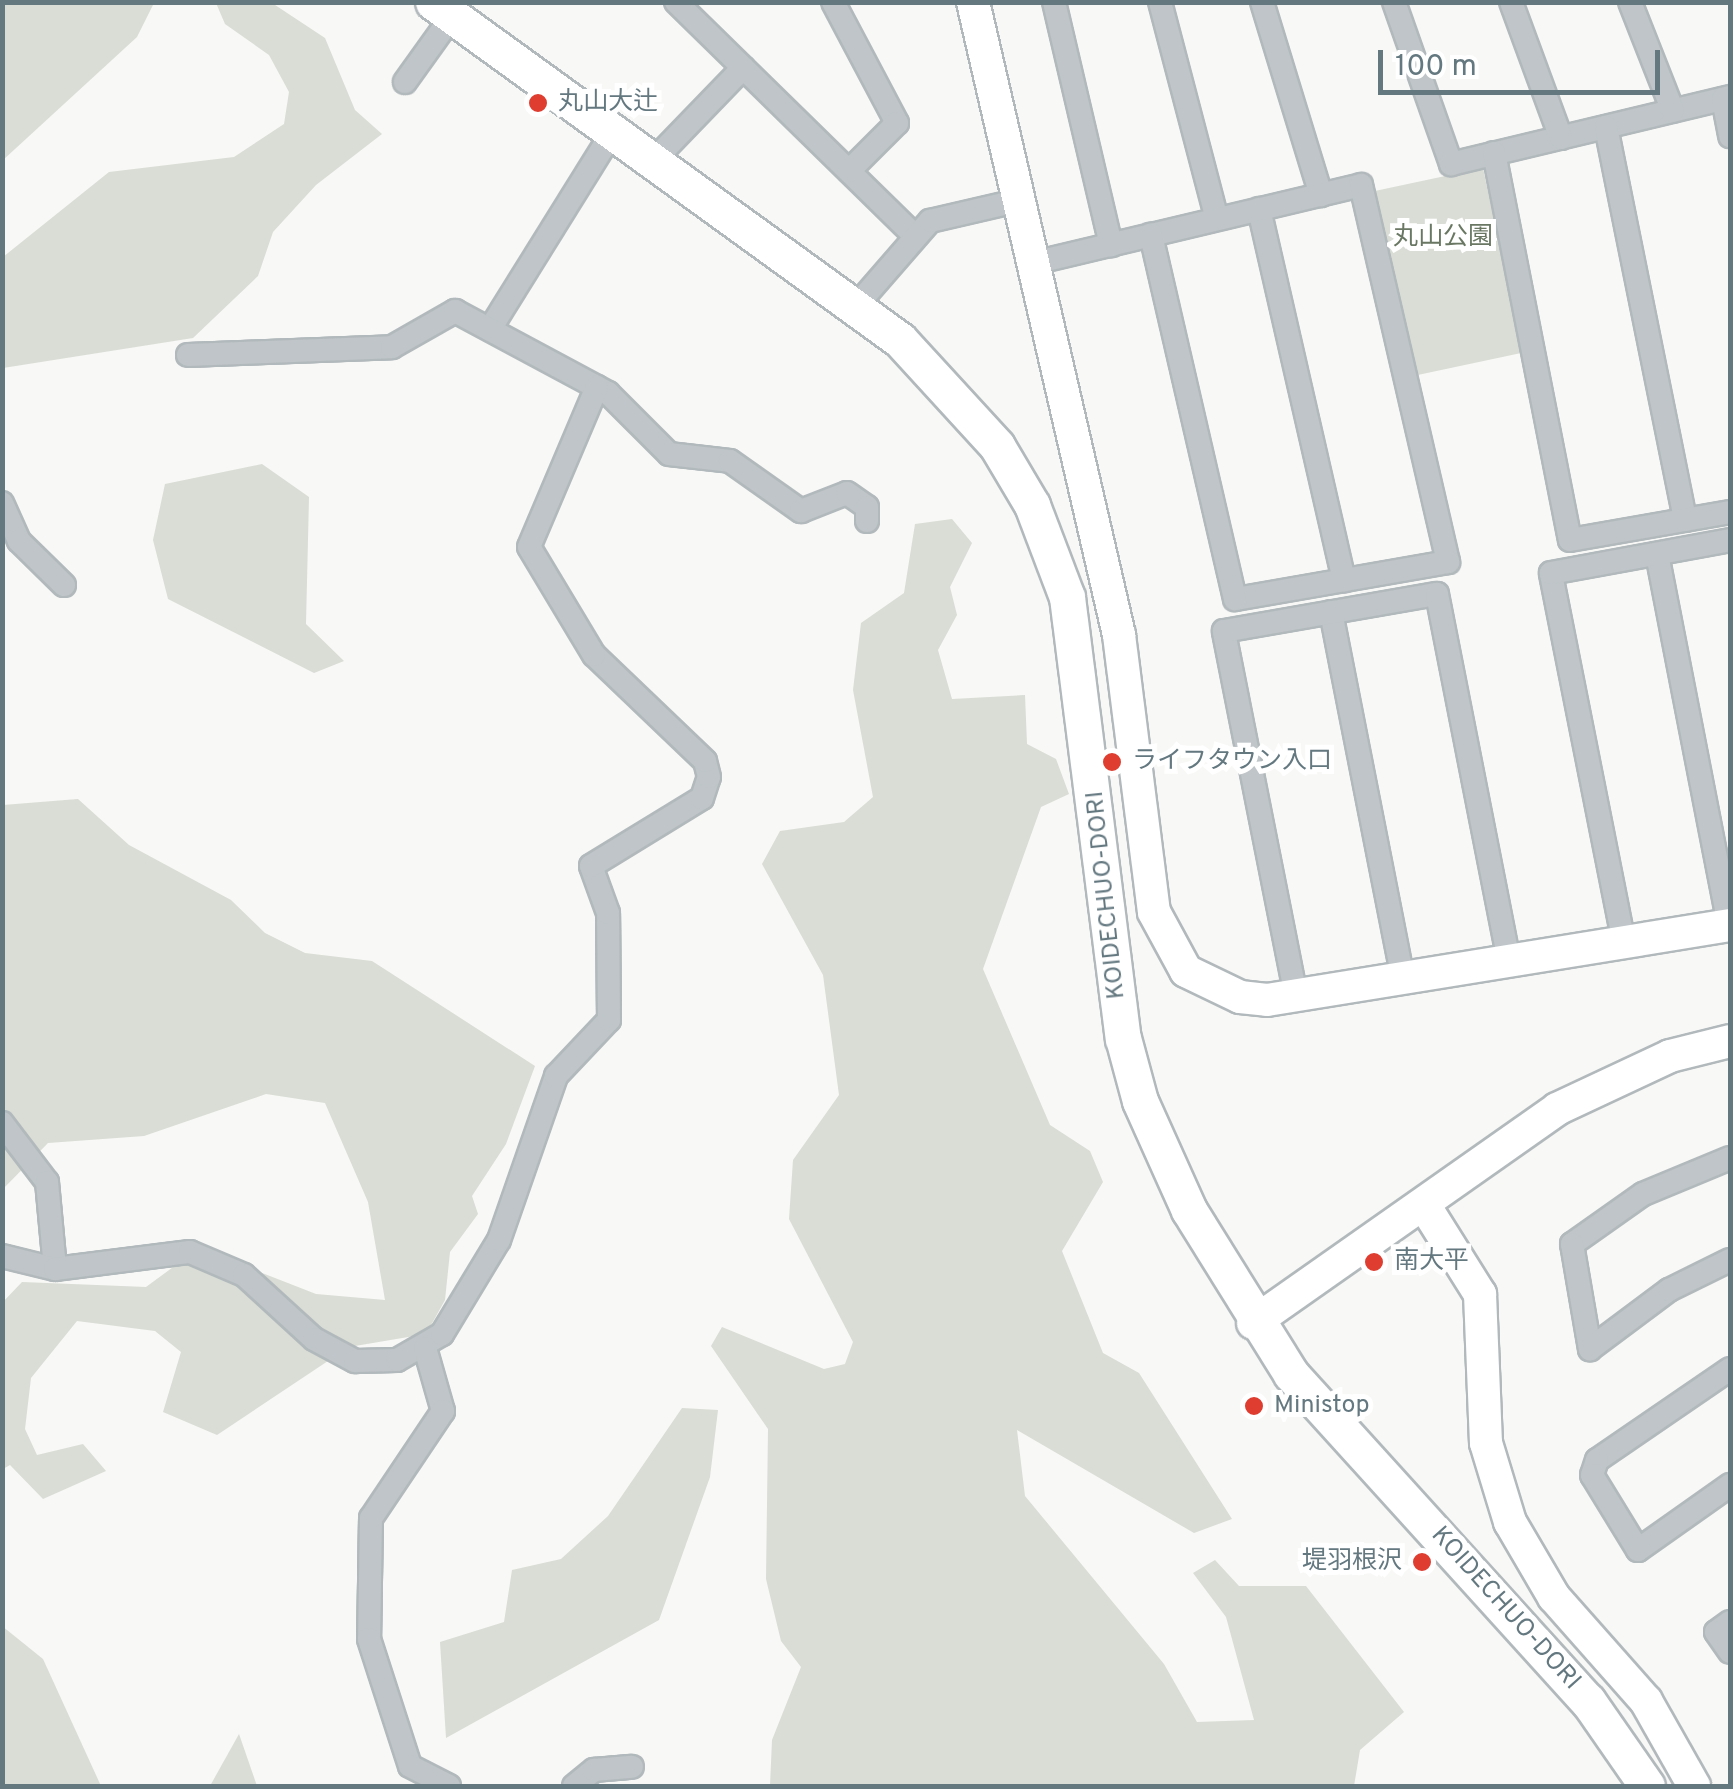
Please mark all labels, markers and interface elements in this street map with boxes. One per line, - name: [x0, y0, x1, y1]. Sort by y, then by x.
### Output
- scale bar: [1383, 30, 1666, 92]
- text: 100 m: [1395, 49, 1477, 86]
- place label: 丸山大辻: [558, 88, 658, 118]
- marker: 丸山大辻: [527, 92, 549, 114]
- park label: 丸山公園: [1393, 223, 1493, 253]
- place label: ライフタウン入口: [1132, 747, 1332, 777]
- marker: ライフタウン入口: [1101, 751, 1123, 773]
- street label: KOIDECHUO-DORI: [1081, 789, 1133, 1001]
- place label: 南大平: [1394, 1247, 1469, 1277]
- marker: 南大平: [1363, 1251, 1385, 1273]
- place label: Ministop: [1274, 1391, 1369, 1421]
- marker: Ministop: [1243, 1395, 1265, 1417]
- street label: KOIDECHUO-DORI: [1424, 1521, 1586, 1697]
- place label: 堤羽根沢: [1302, 1547, 1402, 1577]
- marker: 堤羽根沢: [1411, 1551, 1433, 1573]

